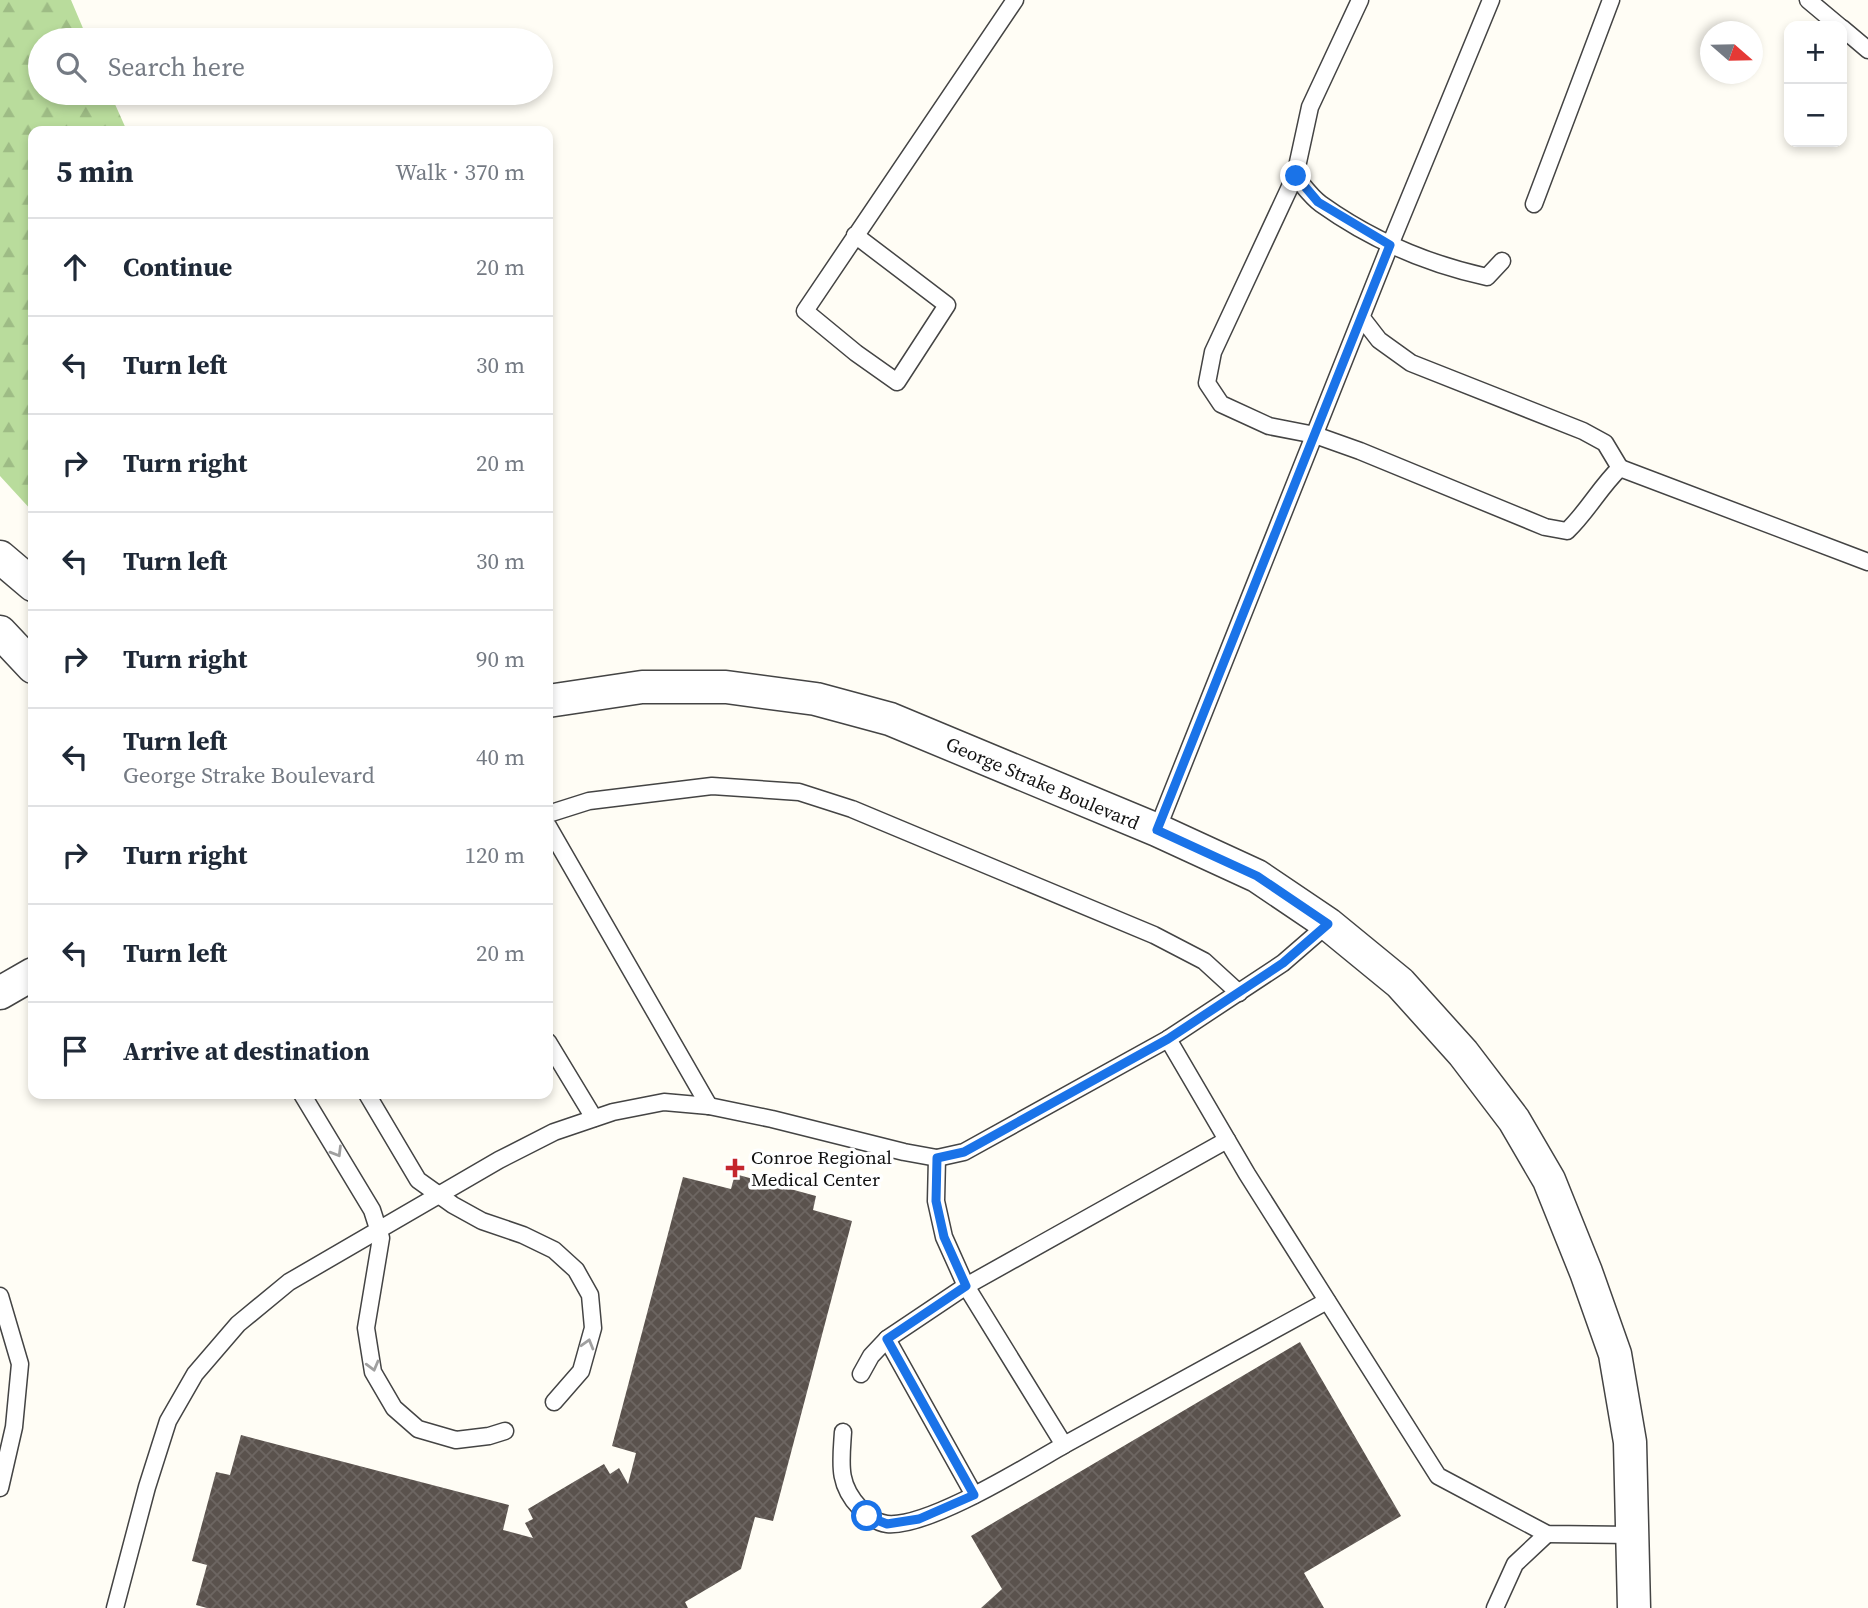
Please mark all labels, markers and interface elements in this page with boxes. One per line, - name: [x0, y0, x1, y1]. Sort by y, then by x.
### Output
- north arrow: [1700, 21, 1763, 84]
- map controls: [1784, 21, 1847, 147]
- button: +: [1784, 21, 1847, 84]
- search box: [28, 28, 553, 105]
- icon: search: [52, 48, 90, 86]
- text: Search here: [108, 49, 245, 85]
- button: −: [1784, 84, 1847, 147]
- text: 5 min: [56, 151, 134, 192]
- text: Walk · 370 m: [395, 156, 525, 188]
- route end: [1280, 160, 1311, 191]
- icon: ahead: [56, 248, 94, 286]
- text: Continue: [123, 249, 232, 285]
- text: 20 m: [476, 251, 525, 283]
- icon: left: [56, 346, 94, 384]
- text: Turn left: [123, 347, 227, 383]
- text: 30 m: [476, 349, 525, 381]
- icon: right: [56, 444, 94, 482]
- text: Turn right: [123, 445, 247, 481]
- text: 20 m: [476, 447, 525, 479]
- icon: left: [56, 542, 94, 580]
- text: Turn left: [123, 543, 227, 579]
- text: 30 m: [476, 545, 525, 577]
- icon: right: [56, 640, 94, 678]
- text: Turn right: [123, 641, 247, 677]
- text: 90 m: [476, 643, 525, 675]
- text: Turn left: [123, 723, 227, 759]
- street label: George Strake Boulevard: [942, 730, 1144, 836]
- icon: left: [56, 738, 94, 776]
- text: 40 m: [476, 741, 525, 773]
- text: George Strake Boulevard: [123, 759, 375, 791]
- icon: right: [56, 836, 94, 874]
- text: Turn right: [123, 837, 247, 873]
- text: 120 m: [464, 839, 525, 871]
- icon: left: [56, 934, 94, 972]
- text: Turn left: [123, 935, 227, 971]
- text: 20 m: [476, 937, 525, 969]
- icon: arrive: [56, 1032, 94, 1070]
- text: Arrive at destination: [123, 1033, 370, 1069]
- place label: Conroe Regional Medical Center: [751, 1144, 892, 1192]
- one-way arrow: [329, 1145, 342, 1158]
- marker: Conroe Regional Medical Center: [725, 1158, 745, 1178]
- one-way arrow: [580, 1339, 594, 1351]
- one-way arrow: [365, 1360, 379, 1372]
- route start: [851, 1500, 882, 1531]

